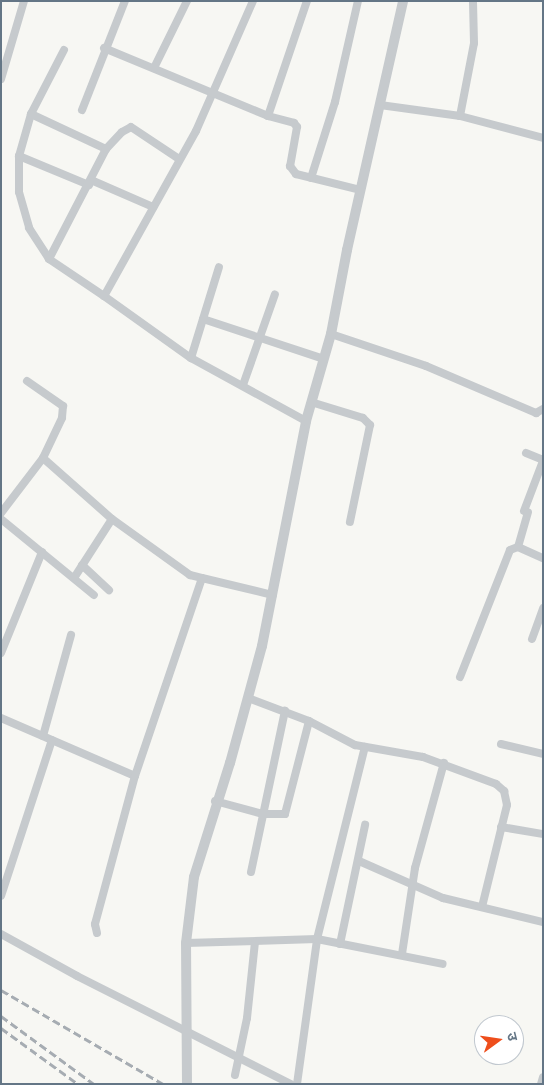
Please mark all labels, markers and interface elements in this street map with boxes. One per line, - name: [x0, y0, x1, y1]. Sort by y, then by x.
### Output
- north arrow: [474, 1015, 524, 1065]
- text: उ: [502, 1030, 524, 1043]

